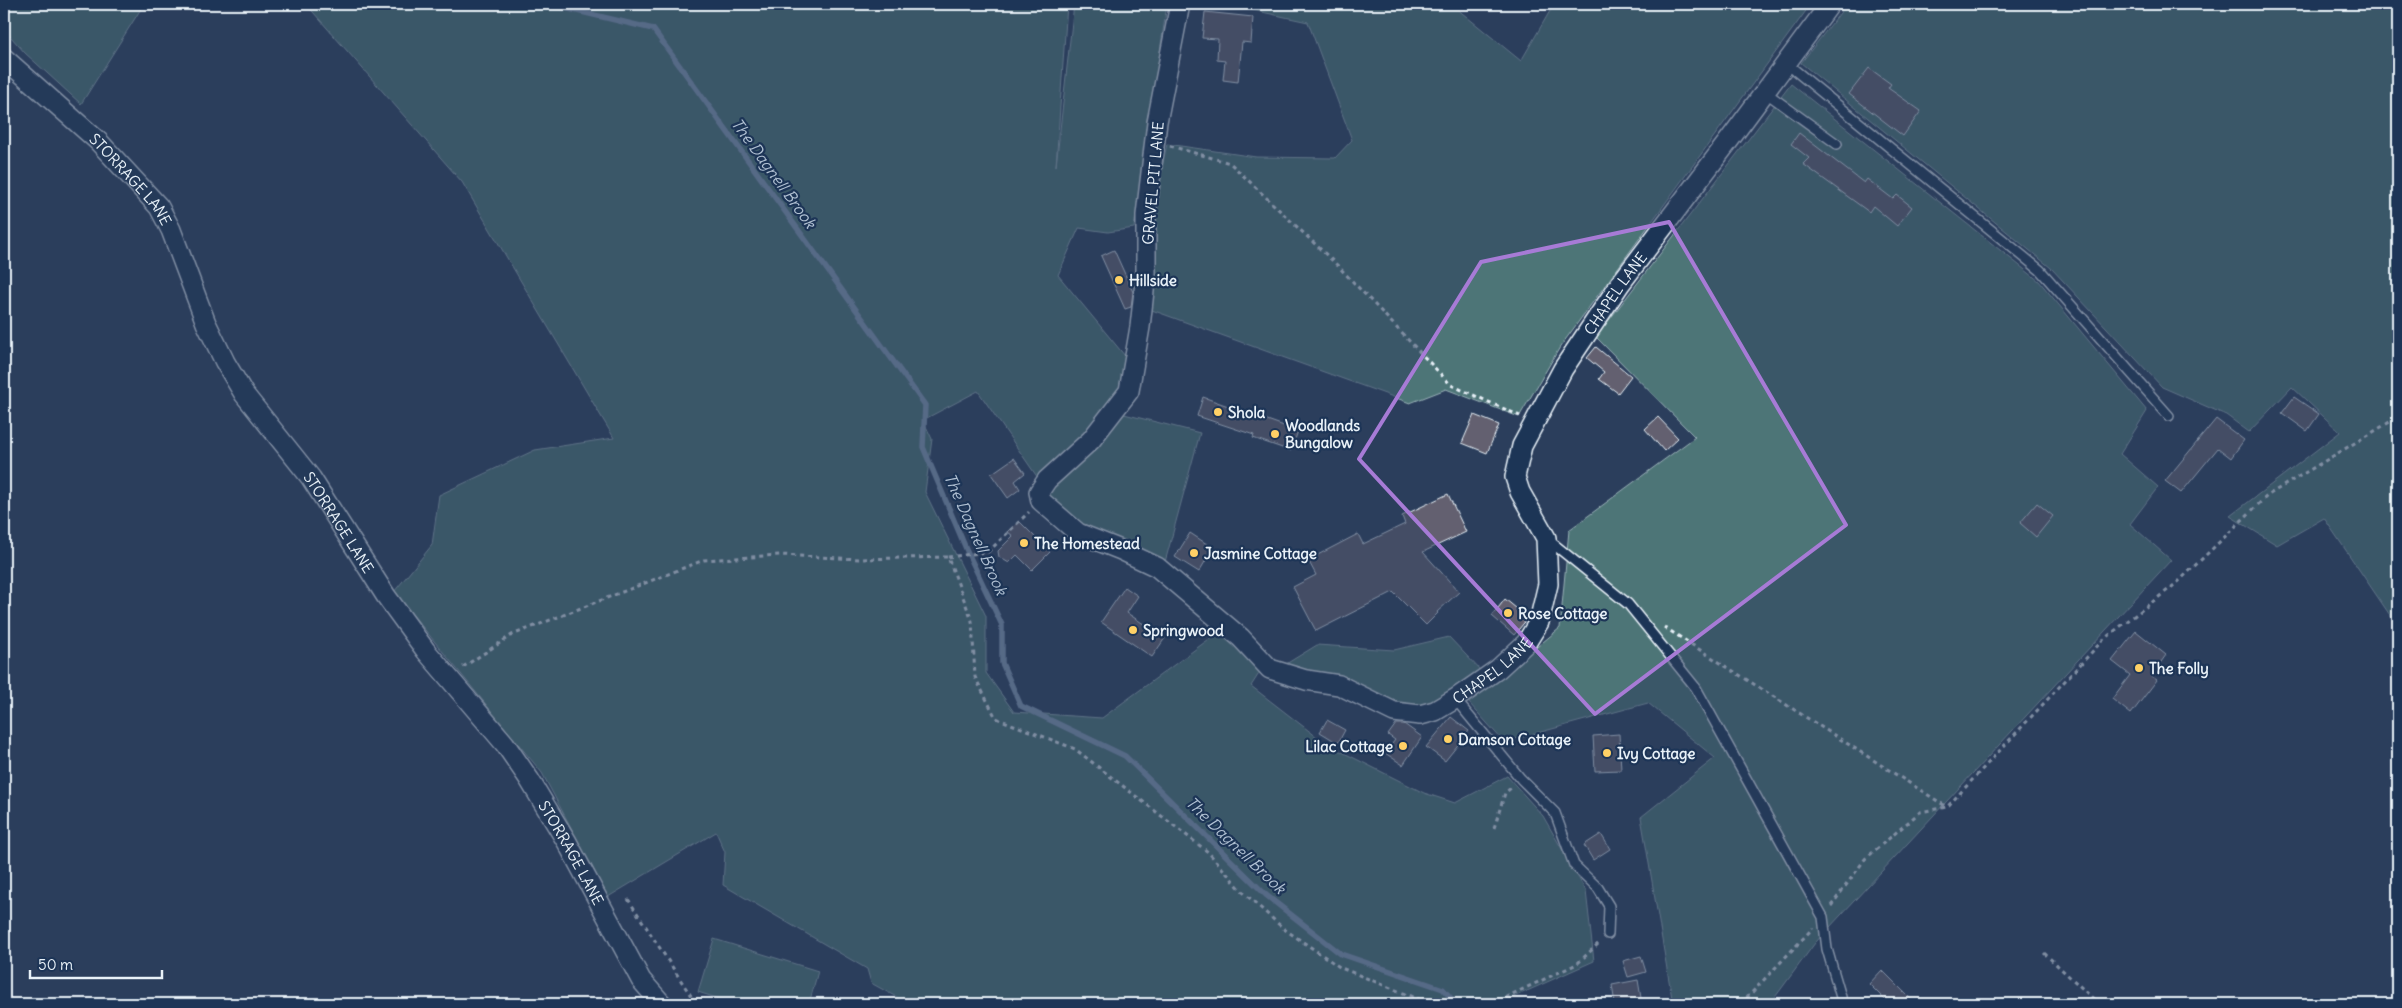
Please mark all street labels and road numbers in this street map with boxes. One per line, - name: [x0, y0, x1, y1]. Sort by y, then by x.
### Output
- street label: GRAVEL PIT LANE: [1138, 121, 1168, 245]
- street label: STORRAGE LANE: [86, 129, 176, 228]
- street label: CHAPEL LANE: [1579, 248, 1651, 338]
- street label: STORRAGE LANE: [300, 468, 378, 577]
- street label: CHAPEL LANE: [1448, 634, 1537, 708]
- street label: STORRAGE LANE: [535, 797, 608, 908]

